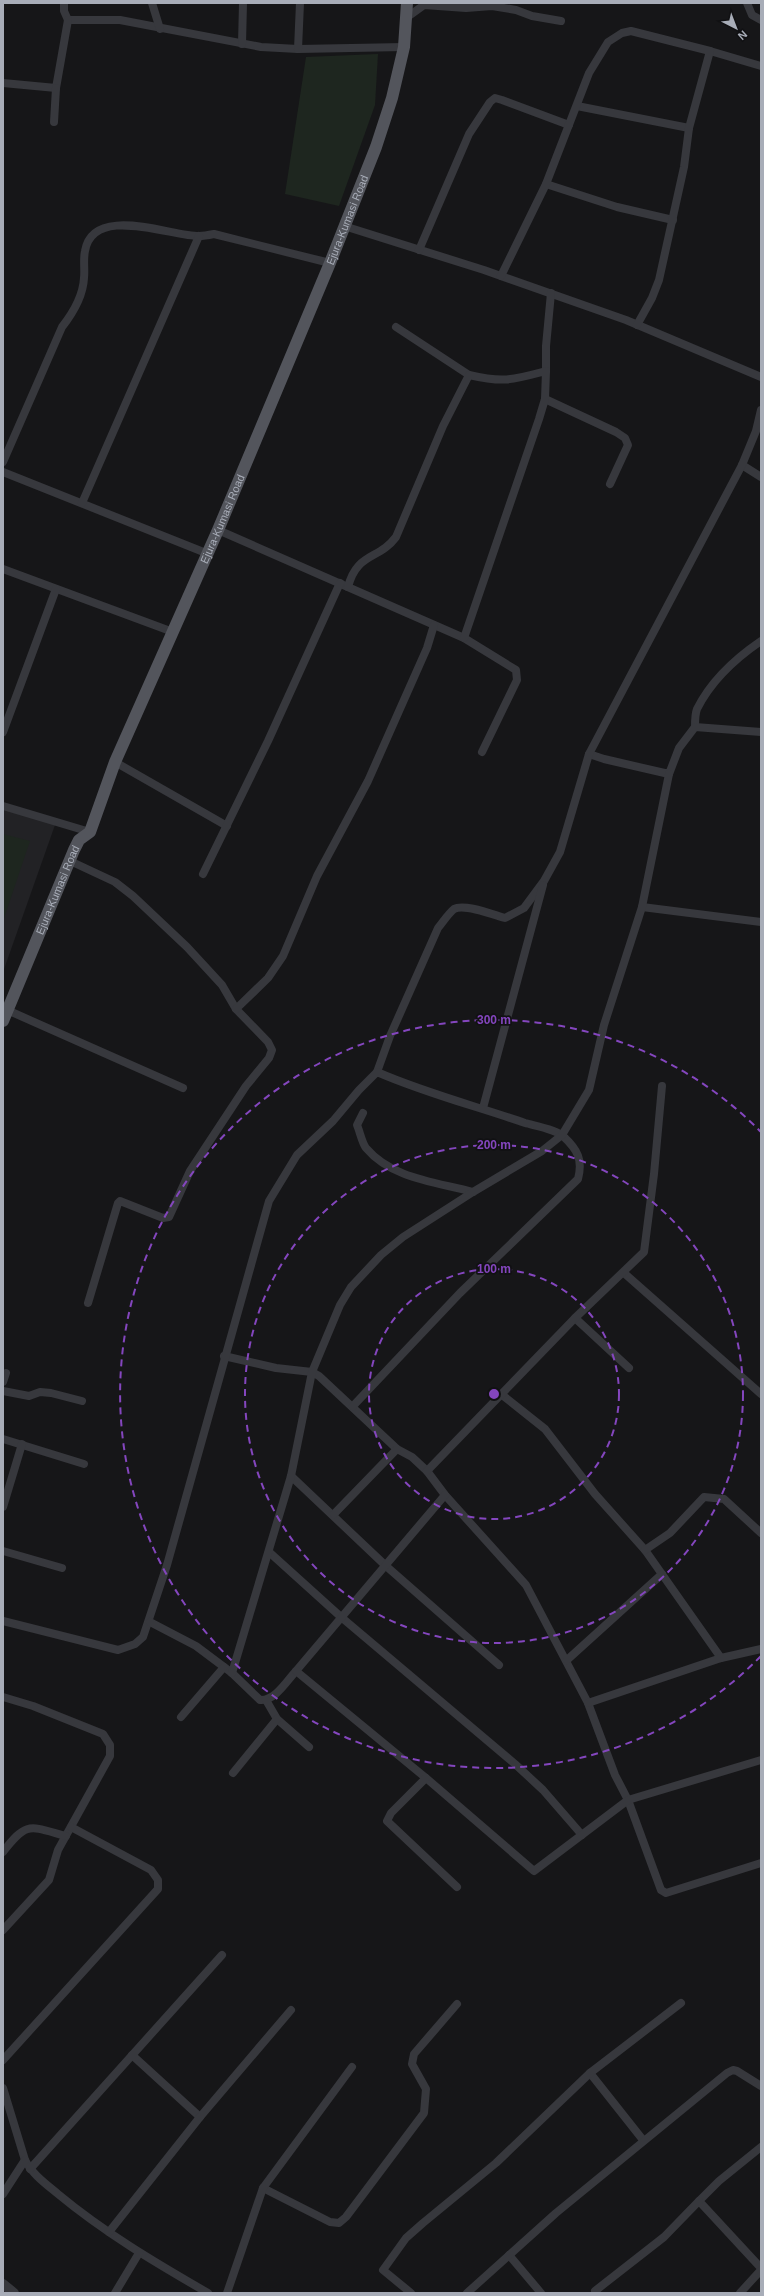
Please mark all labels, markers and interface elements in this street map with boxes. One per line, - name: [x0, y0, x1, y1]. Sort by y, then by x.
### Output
- north arrow: [716, 8, 756, 48]
- text: N: [736, 28, 750, 43]
- street label: Ejura-Kumasi Road: [324, 173, 370, 267]
- street label: Ejura-Kumasi Road: [198, 473, 247, 565]
- street label: Ejura-Kumasi Road: [34, 843, 81, 936]
- text: 300 m: [477, 1013, 511, 1027]
- text: 200 m: [477, 1138, 511, 1152]
- text: 100 m: [477, 1262, 511, 1276]
- centre of rings: [487, 1387, 501, 1401]

